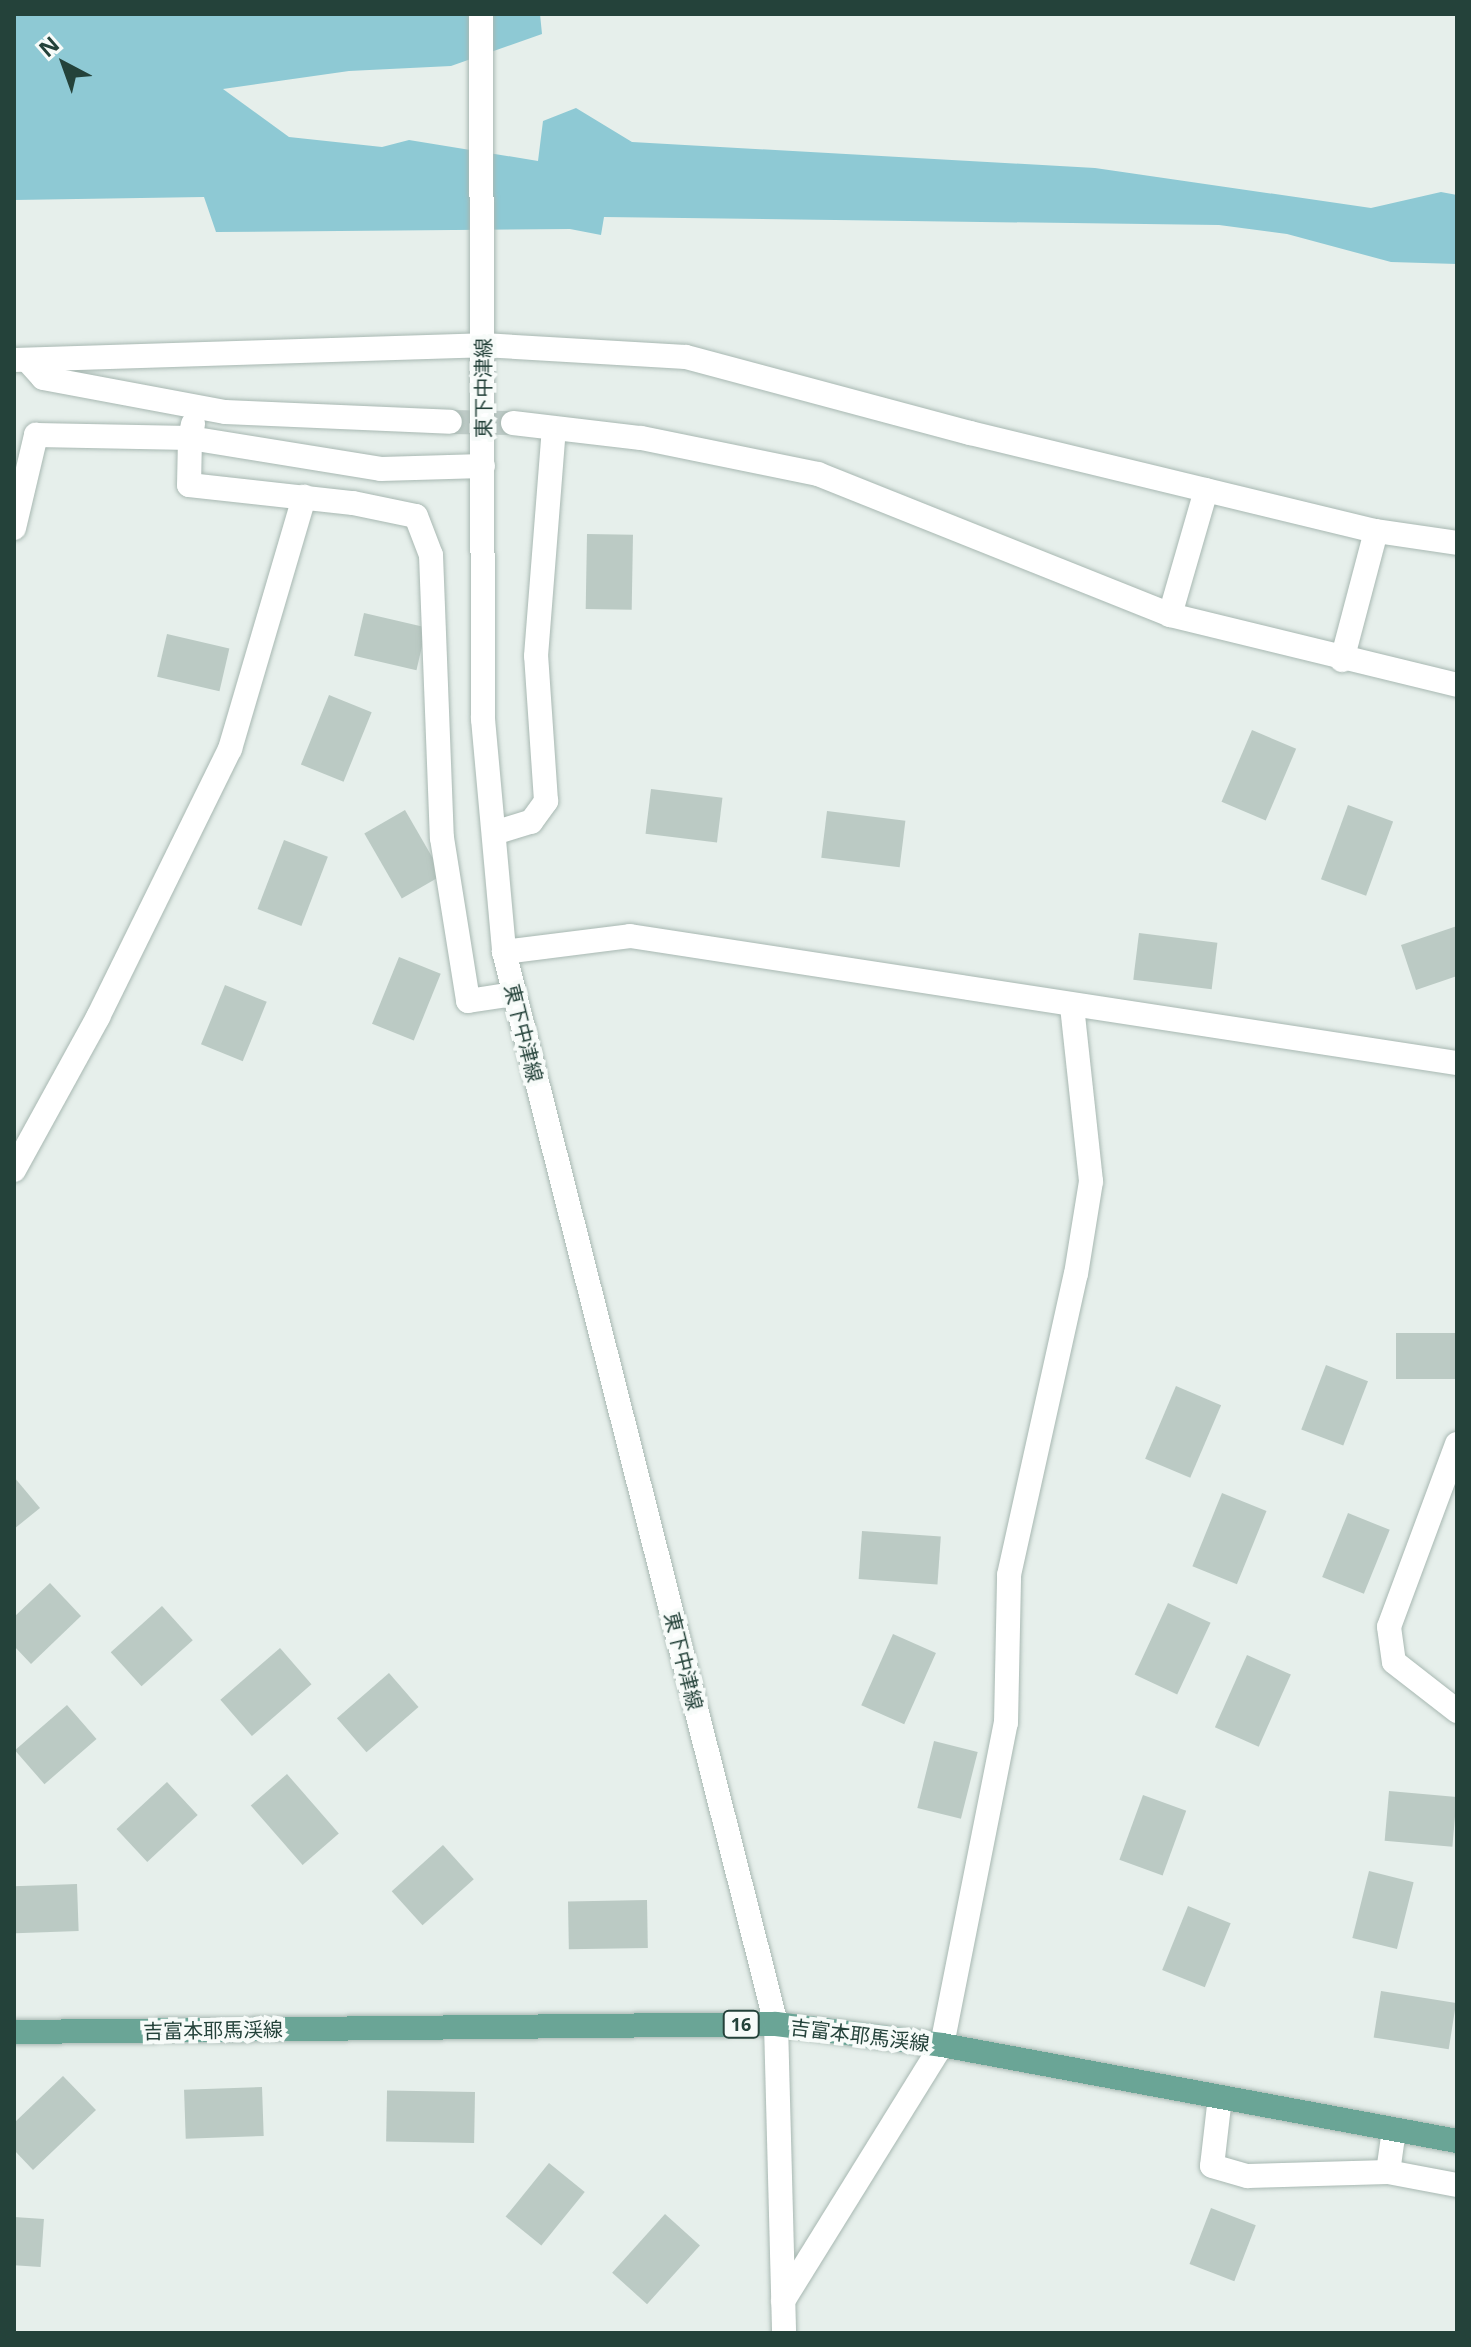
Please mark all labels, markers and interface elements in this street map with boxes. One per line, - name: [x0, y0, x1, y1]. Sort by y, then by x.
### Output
- north arrow: [24, 24, 104, 104]
- text: N: [32, 29, 65, 63]
- street label: 東下中津線: [471, 338, 495, 438]
- street label: 東下中津線: [500, 982, 548, 1084]
- street label: 東下中津線: [660, 1610, 708, 1712]
- road number: 16: [721, 2010, 761, 2038]
- street label: 吉富本耶馬渓線: [789, 2015, 931, 2055]
- street label: 吉富本耶馬渓線: [143, 2017, 283, 2043]

